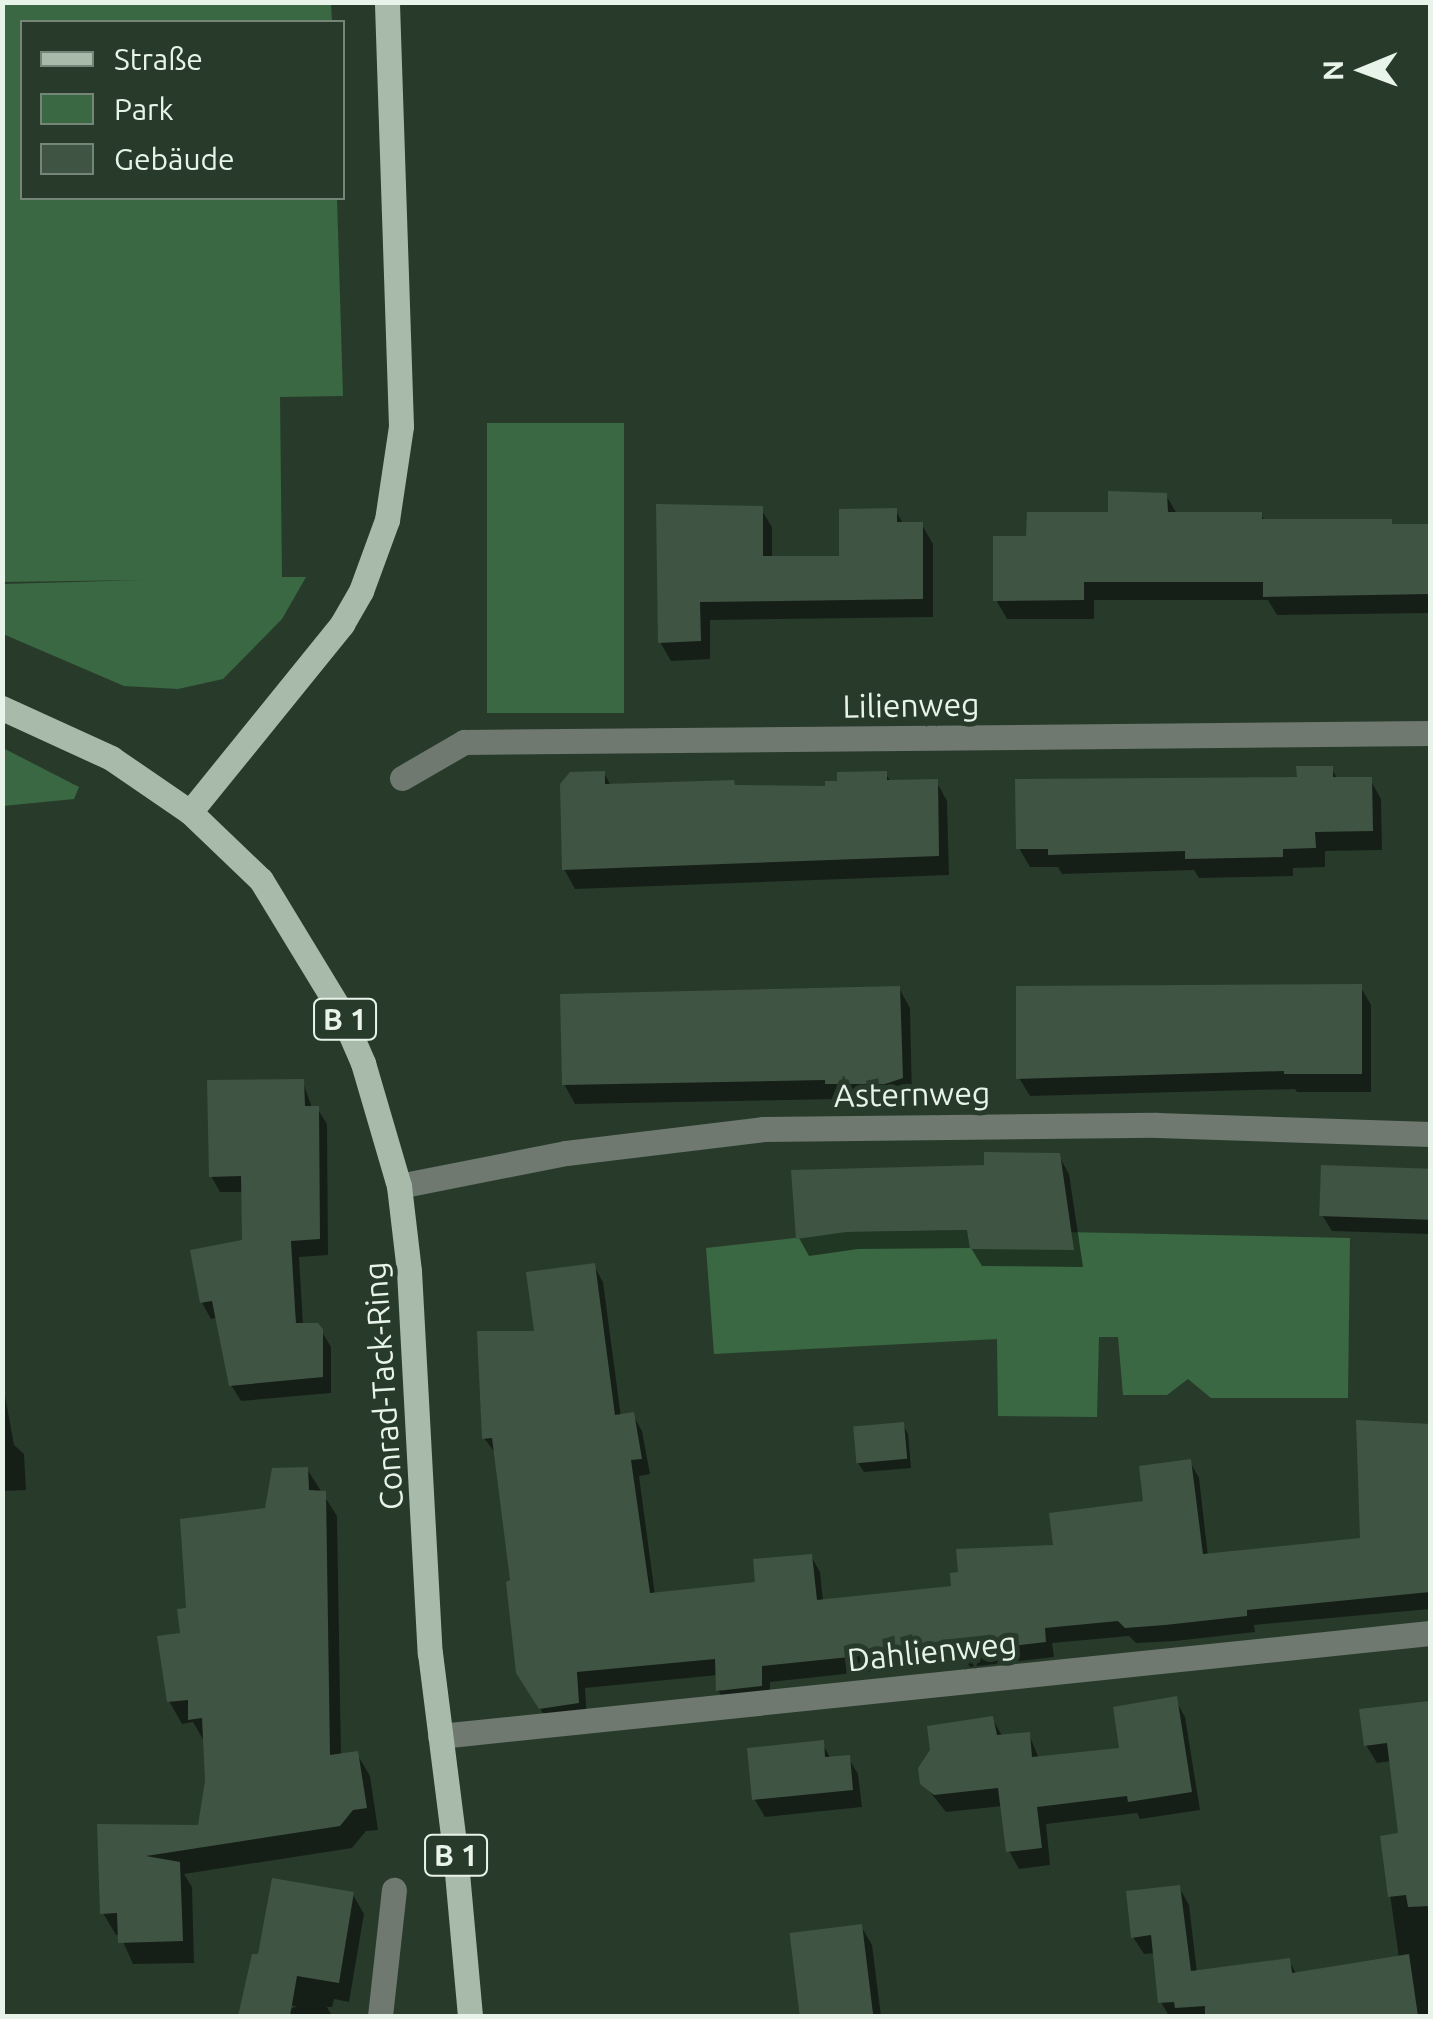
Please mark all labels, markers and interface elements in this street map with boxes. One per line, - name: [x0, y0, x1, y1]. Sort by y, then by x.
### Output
- legend: [20, 20, 345, 200]
- north arrow: [1313, 20, 1413, 120]
- text: Straße: [114, 42, 203, 76]
- text: N: [1317, 60, 1348, 81]
- text: Park: [114, 92, 174, 126]
- text: Gebäude: [114, 142, 235, 176]
- street label: Lilienweg: [842, 685, 980, 725]
- road number: B 1: [312, 994, 378, 1044]
- street label: Asternweg: [833, 1073, 991, 1115]
- street label: Conrad-Tack-Ring: [355, 1261, 411, 1511]
- street label: Dahlienweg: [845, 1623, 1019, 1679]
- road number: B 1: [424, 1830, 488, 1880]

